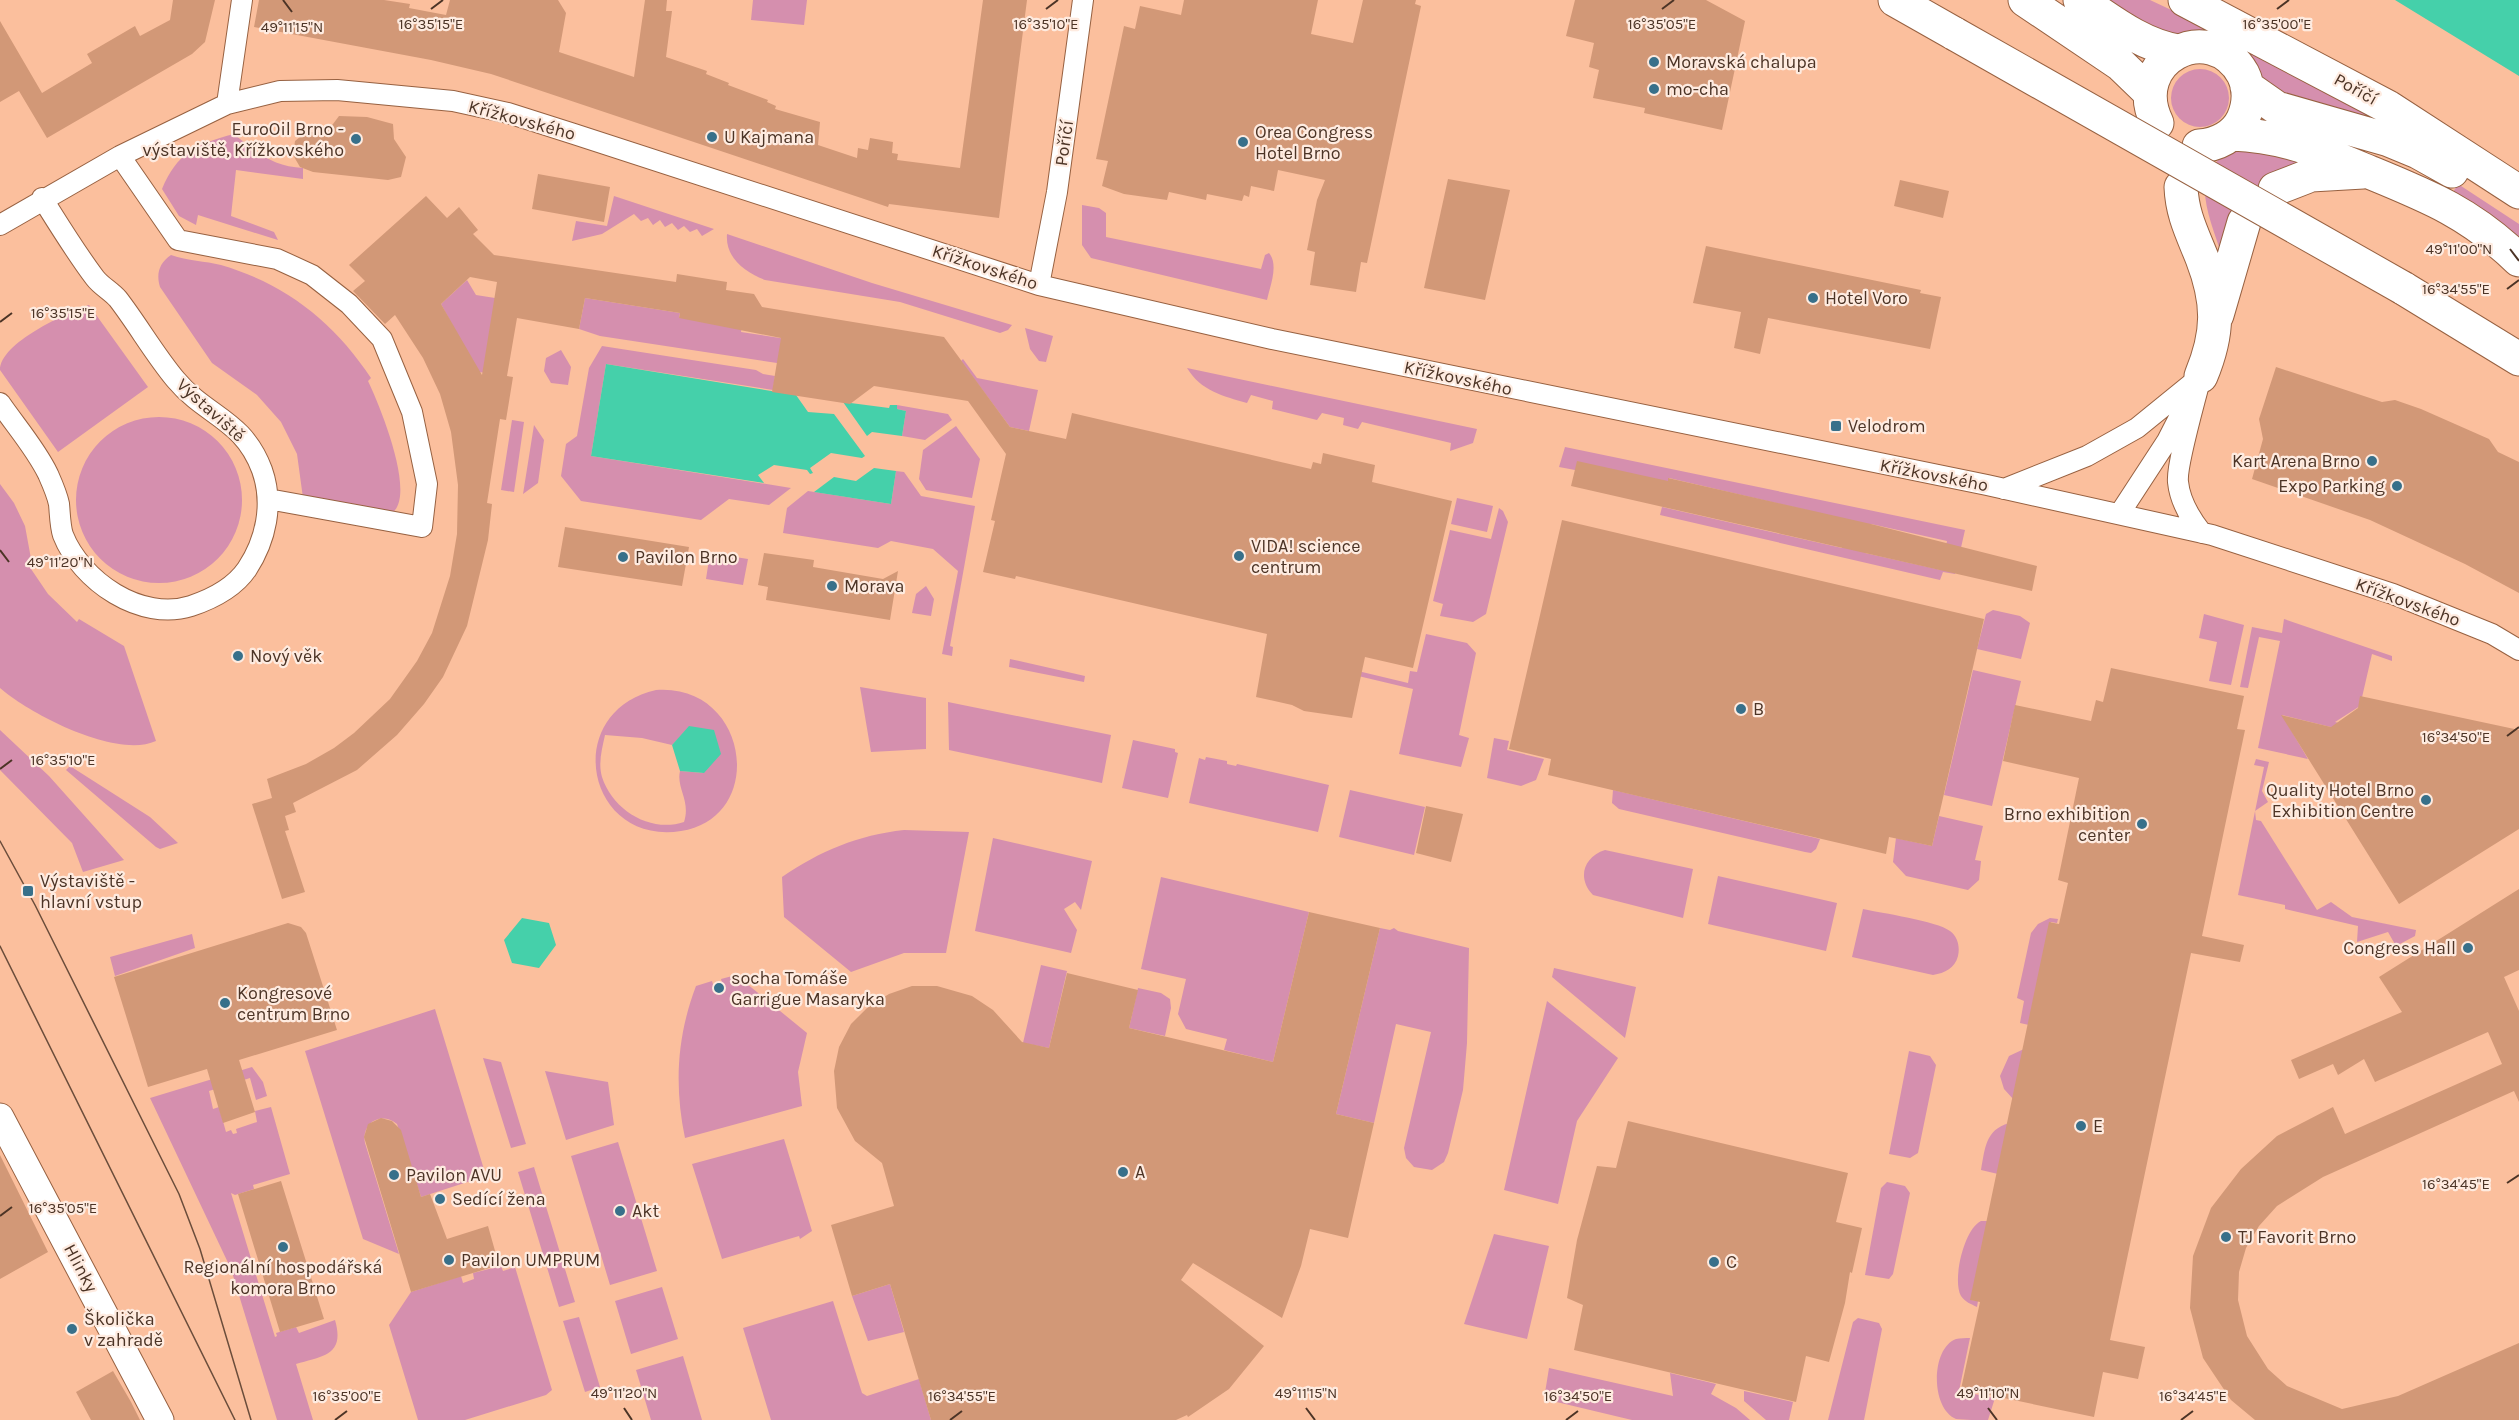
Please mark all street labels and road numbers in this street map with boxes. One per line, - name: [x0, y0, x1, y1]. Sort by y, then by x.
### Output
- street label: Poříčí: [2330, 68, 2382, 110]
- street label: Křížkovského: [466, 95, 578, 145]
- street label: Poříčí: [1050, 118, 1078, 167]
- street label: Křížkovského: [929, 240, 1041, 294]
- street label: Křížkovského: [1402, 356, 1514, 400]
- street label: Výstaviště: [172, 374, 250, 446]
- street label: Křížkovského: [1878, 454, 1990, 496]
- street label: Křížkovského: [2353, 573, 2463, 631]
- street label: Hlinky: [59, 1240, 103, 1296]

